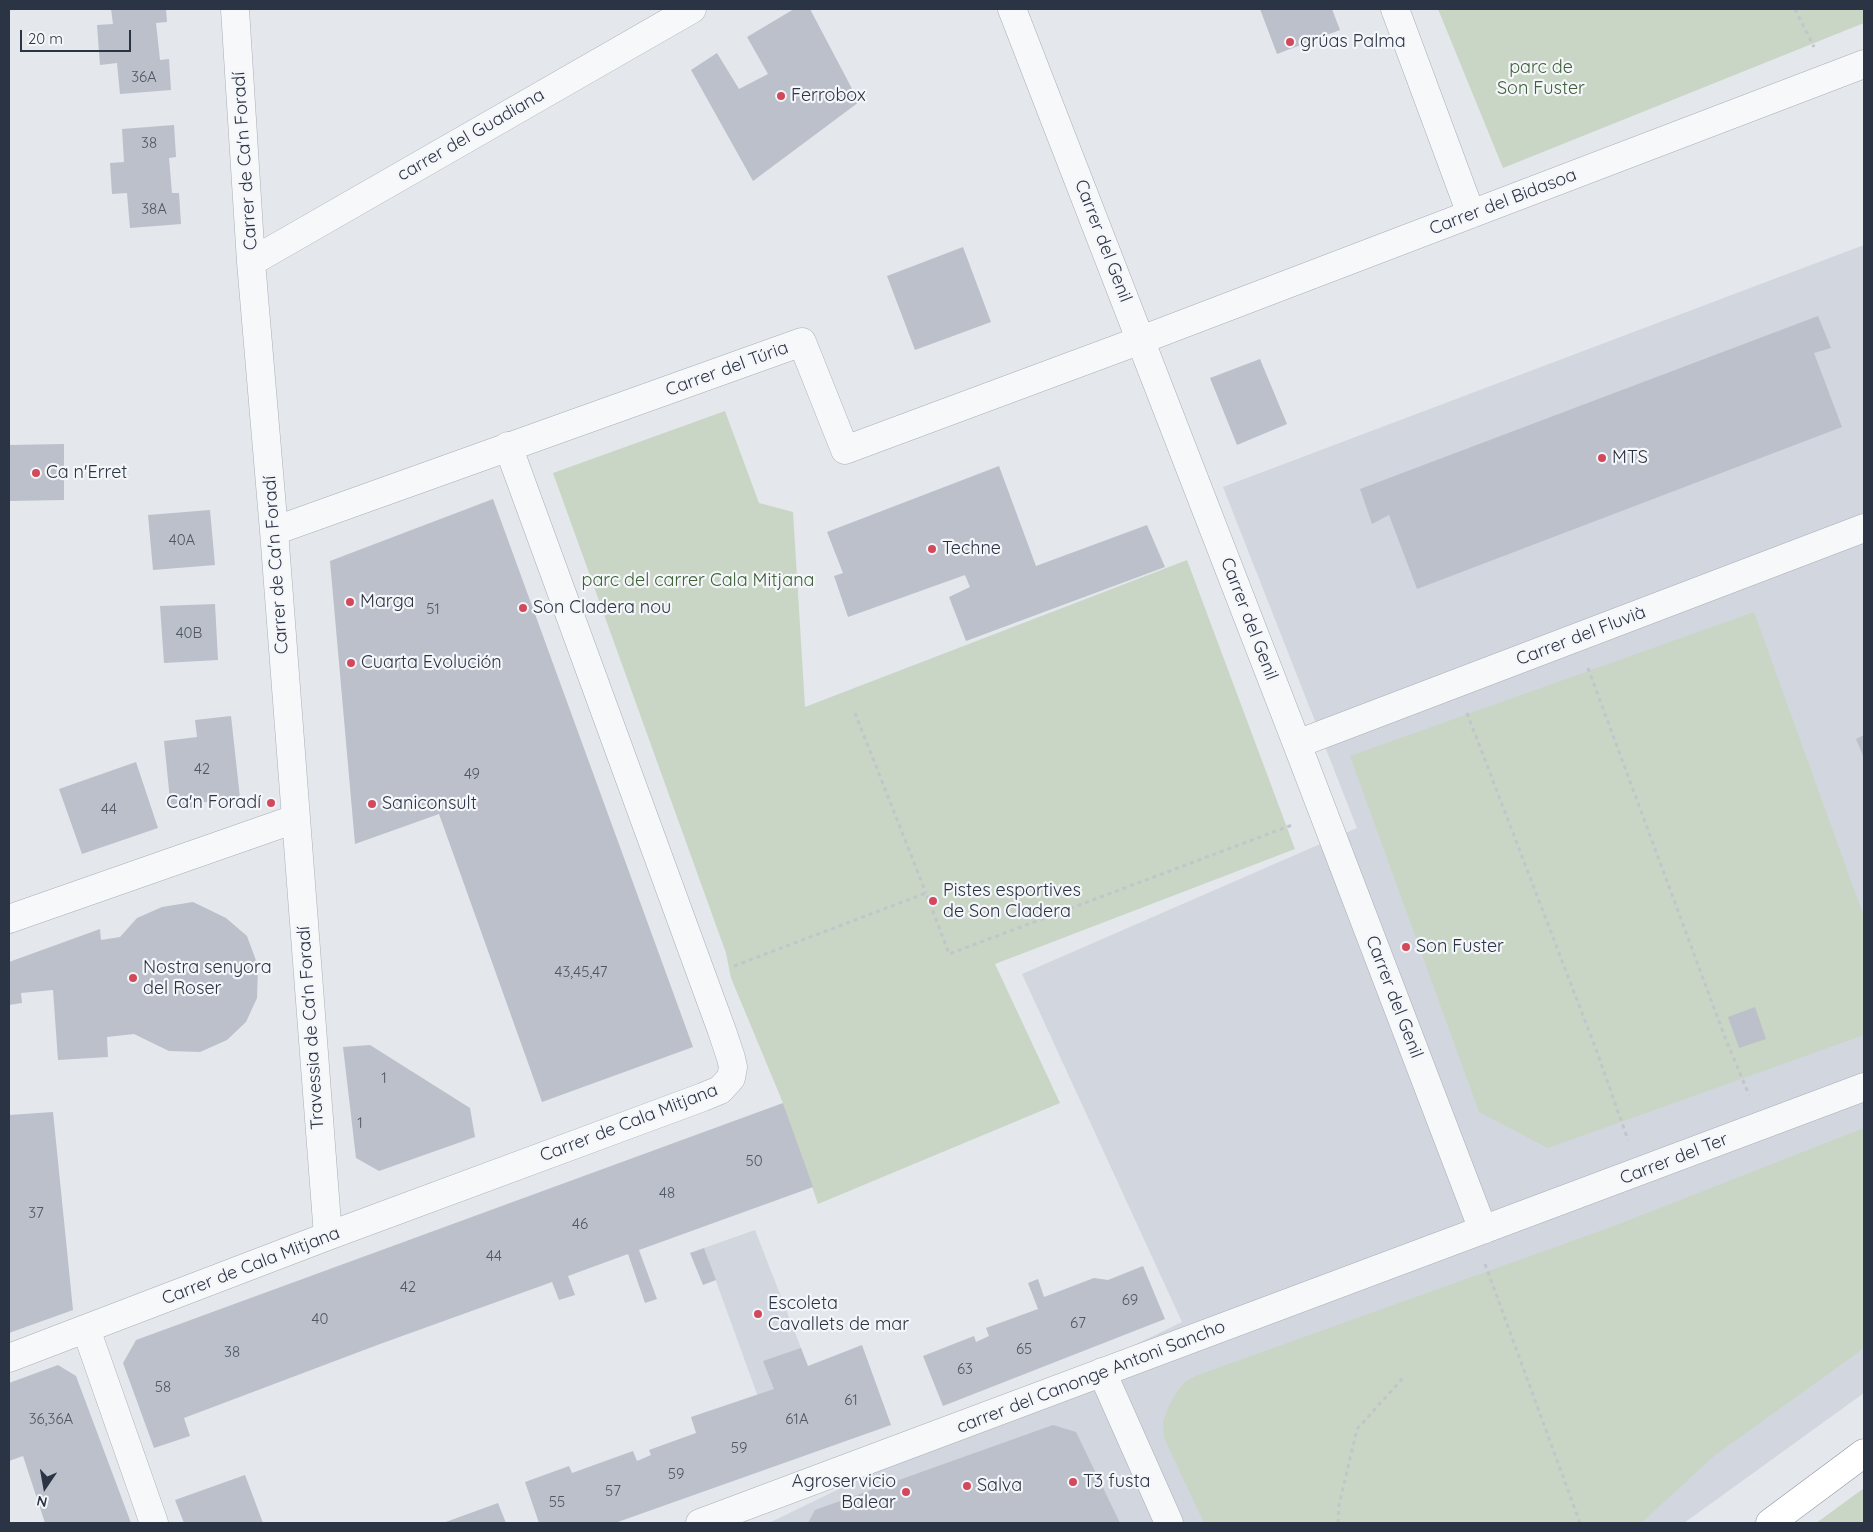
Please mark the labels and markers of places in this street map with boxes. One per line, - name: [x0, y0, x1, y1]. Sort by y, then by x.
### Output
- place label: grúas Palma: [1300, 31, 1406, 53]
- marker: grúas Palma: [1284, 36, 1296, 48]
- place label: Ferrobox: [791, 85, 866, 107]
- marker: Ferrobox: [775, 90, 787, 102]
- place label: MTS: [1612, 447, 1648, 469]
- marker: MTS: [1596, 452, 1608, 464]
- place label: Ca n'Erret: [46, 462, 127, 484]
- marker: Ca n'Erret: [30, 467, 42, 479]
- place label: Techne: [942, 538, 1001, 560]
- marker: Techne: [926, 543, 938, 555]
- place label: Marga: [360, 591, 415, 613]
- marker: Marga: [344, 596, 356, 608]
- place label: Son Cladera nou: [533, 597, 671, 619]
- marker: Son Cladera nou: [517, 602, 529, 614]
- place label: Cuarta Evolución: [361, 652, 502, 674]
- marker: Cuarta Evolución: [345, 657, 357, 669]
- place label: Ca'n Foradí: [166, 792, 261, 814]
- place label: Saniconsult: [382, 793, 477, 815]
- marker: Ca'n Foradí: [265, 797, 277, 809]
- marker: Saniconsult: [366, 798, 378, 810]
- place label: Pistes esportives de Son Cladera: [943, 880, 1081, 922]
- marker: Pistes esportives de Son Cladera: [927, 895, 939, 907]
- place label: Son Fuster: [1416, 936, 1504, 958]
- marker: Son Fuster: [1400, 941, 1412, 953]
- place label: Nostra senyora del Roser: [143, 957, 272, 1000]
- marker: Nostra senyora del Roser: [127, 972, 139, 984]
- place label: Escoleta Cavallets de mar: [768, 1293, 909, 1336]
- marker: Escoleta Cavallets de mar: [752, 1308, 764, 1320]
- place label: Agroservicio Balear: [792, 1471, 896, 1514]
- place label: T3 fusta: [1083, 1471, 1150, 1493]
- place label: Salva: [977, 1475, 1022, 1497]
- marker: T3 fusta: [1067, 1476, 1079, 1488]
- marker: Salva: [961, 1480, 973, 1492]
- marker: Agroservicio Balear: [900, 1486, 912, 1498]

